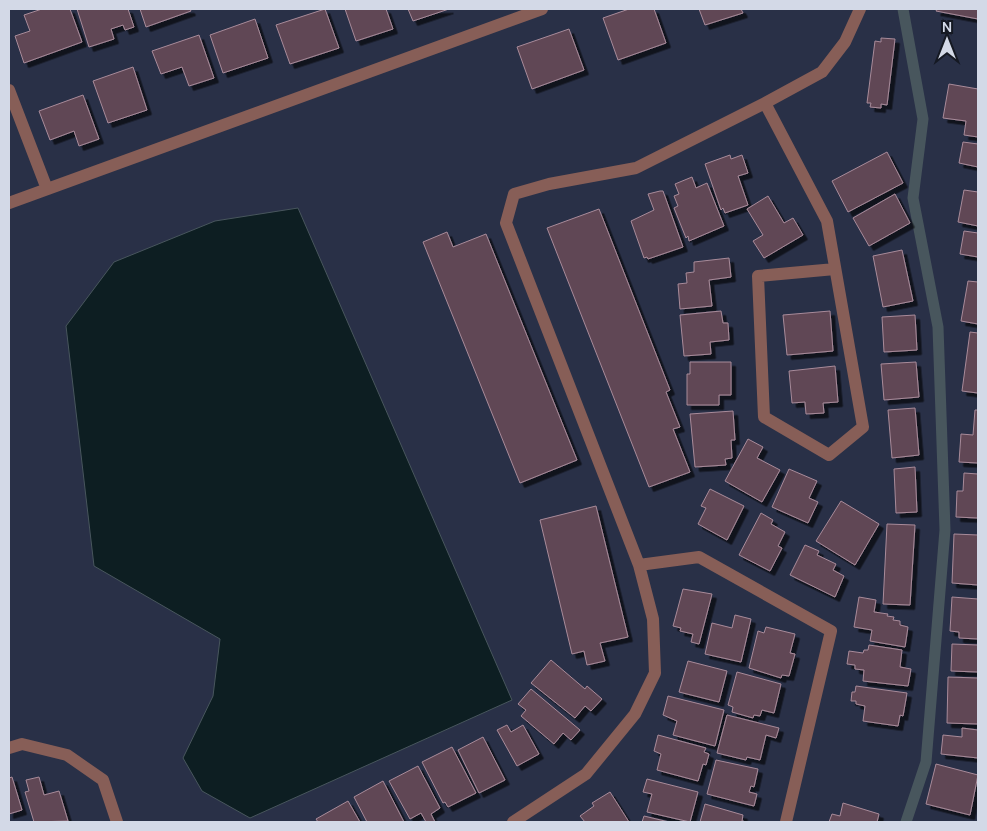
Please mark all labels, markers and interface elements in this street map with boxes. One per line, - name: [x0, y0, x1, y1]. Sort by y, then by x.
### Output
- north arrow: [922, 15, 972, 65]
- text: N: [942, 17, 952, 36]

